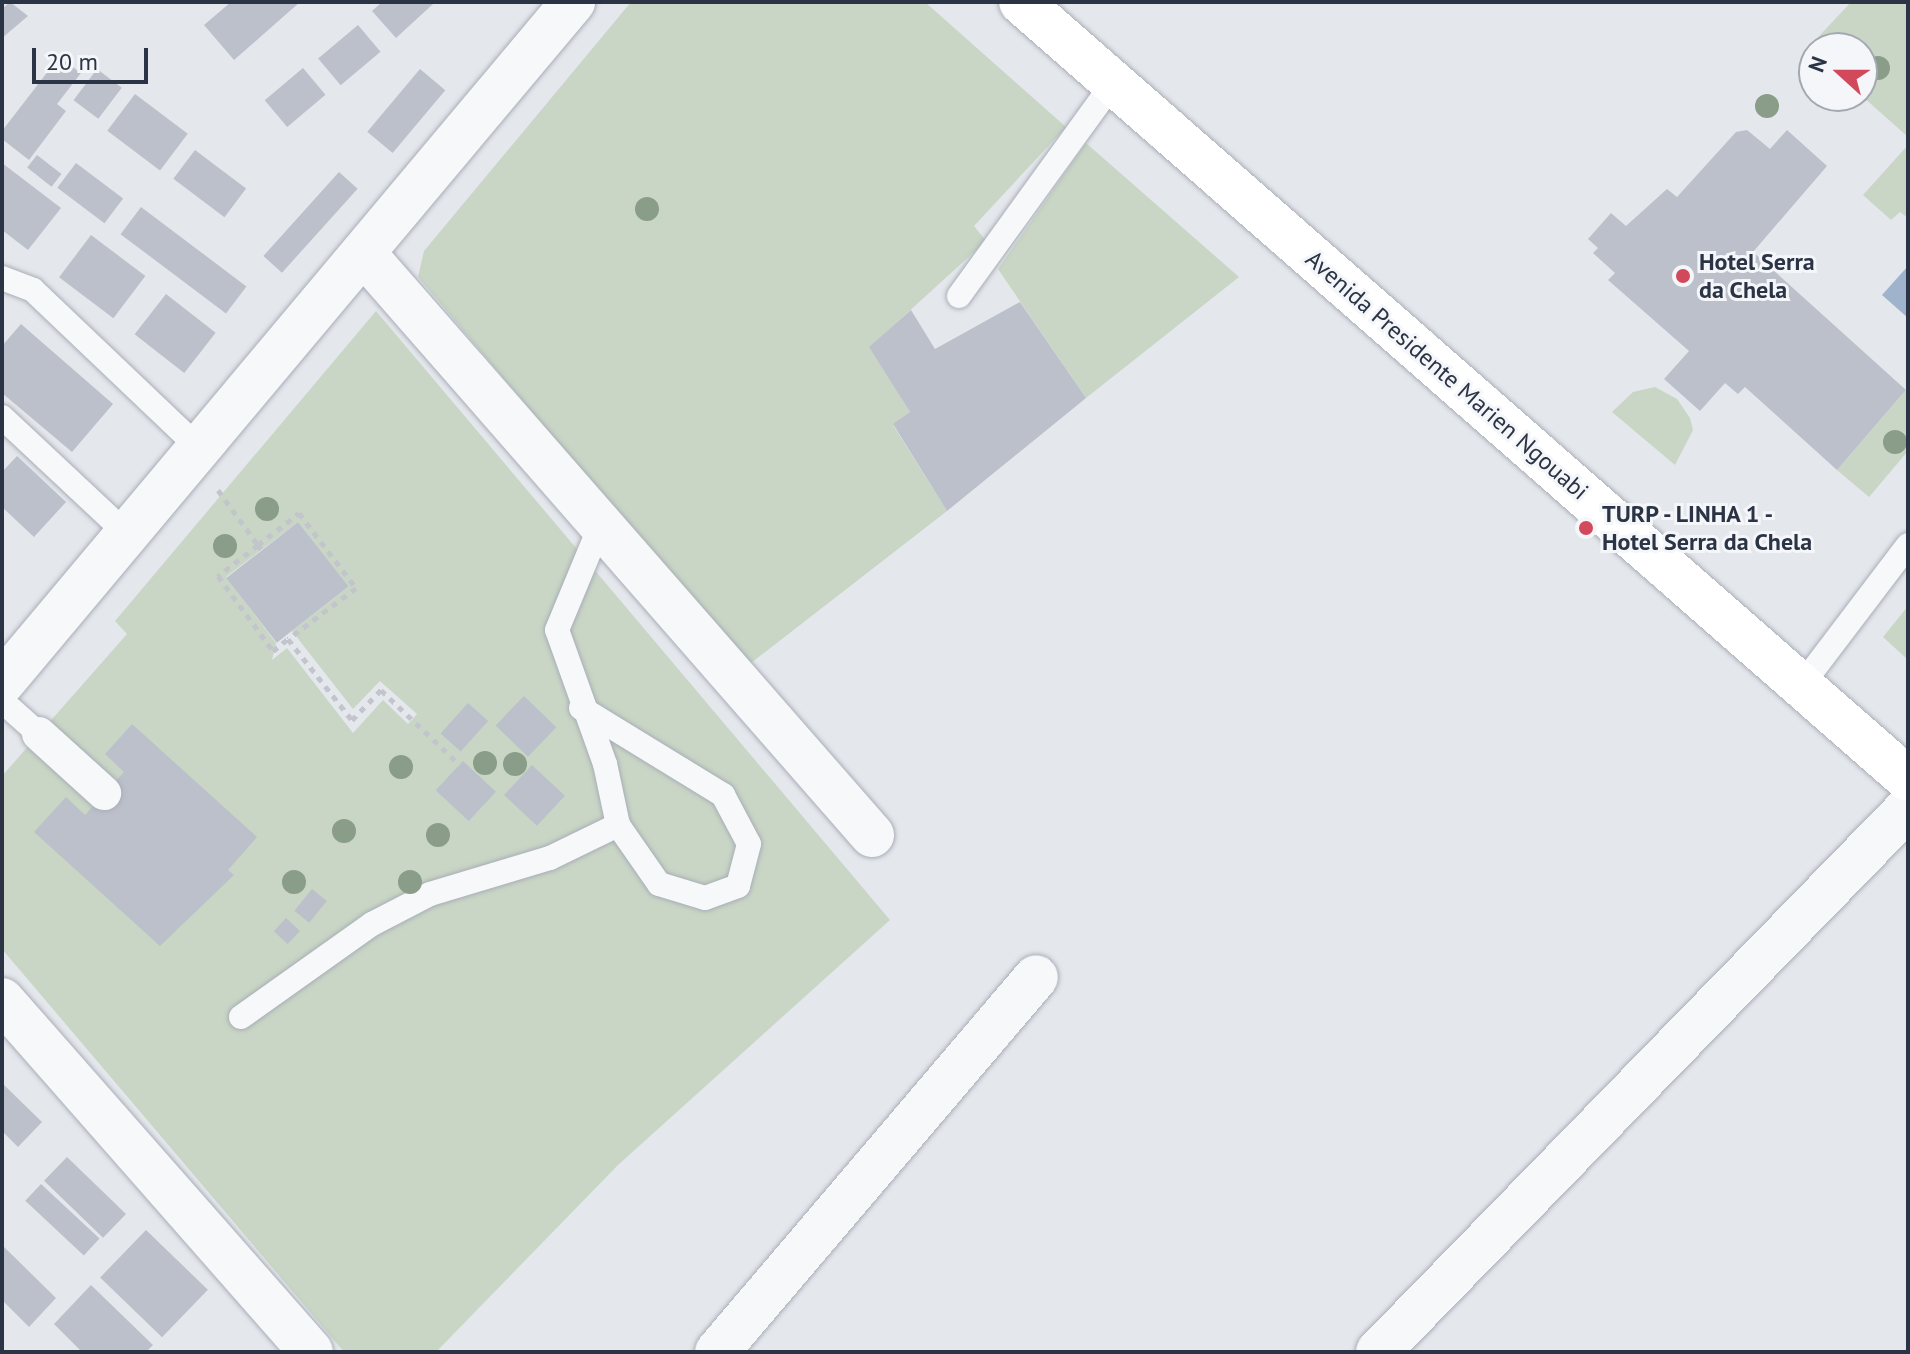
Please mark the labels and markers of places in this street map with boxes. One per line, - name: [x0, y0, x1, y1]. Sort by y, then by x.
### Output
- place label: Hotel Serra da Chela: [1699, 248, 1815, 304]
- marker: Hotel Serra da Chela: [1674, 267, 1692, 285]
- place label: TURP - LINHA 1 - Hotel Serra da Chela: [1602, 500, 1812, 556]
- marker: TURP - LINHA 1 - Hotel Serra da Chela: [1577, 519, 1595, 537]

